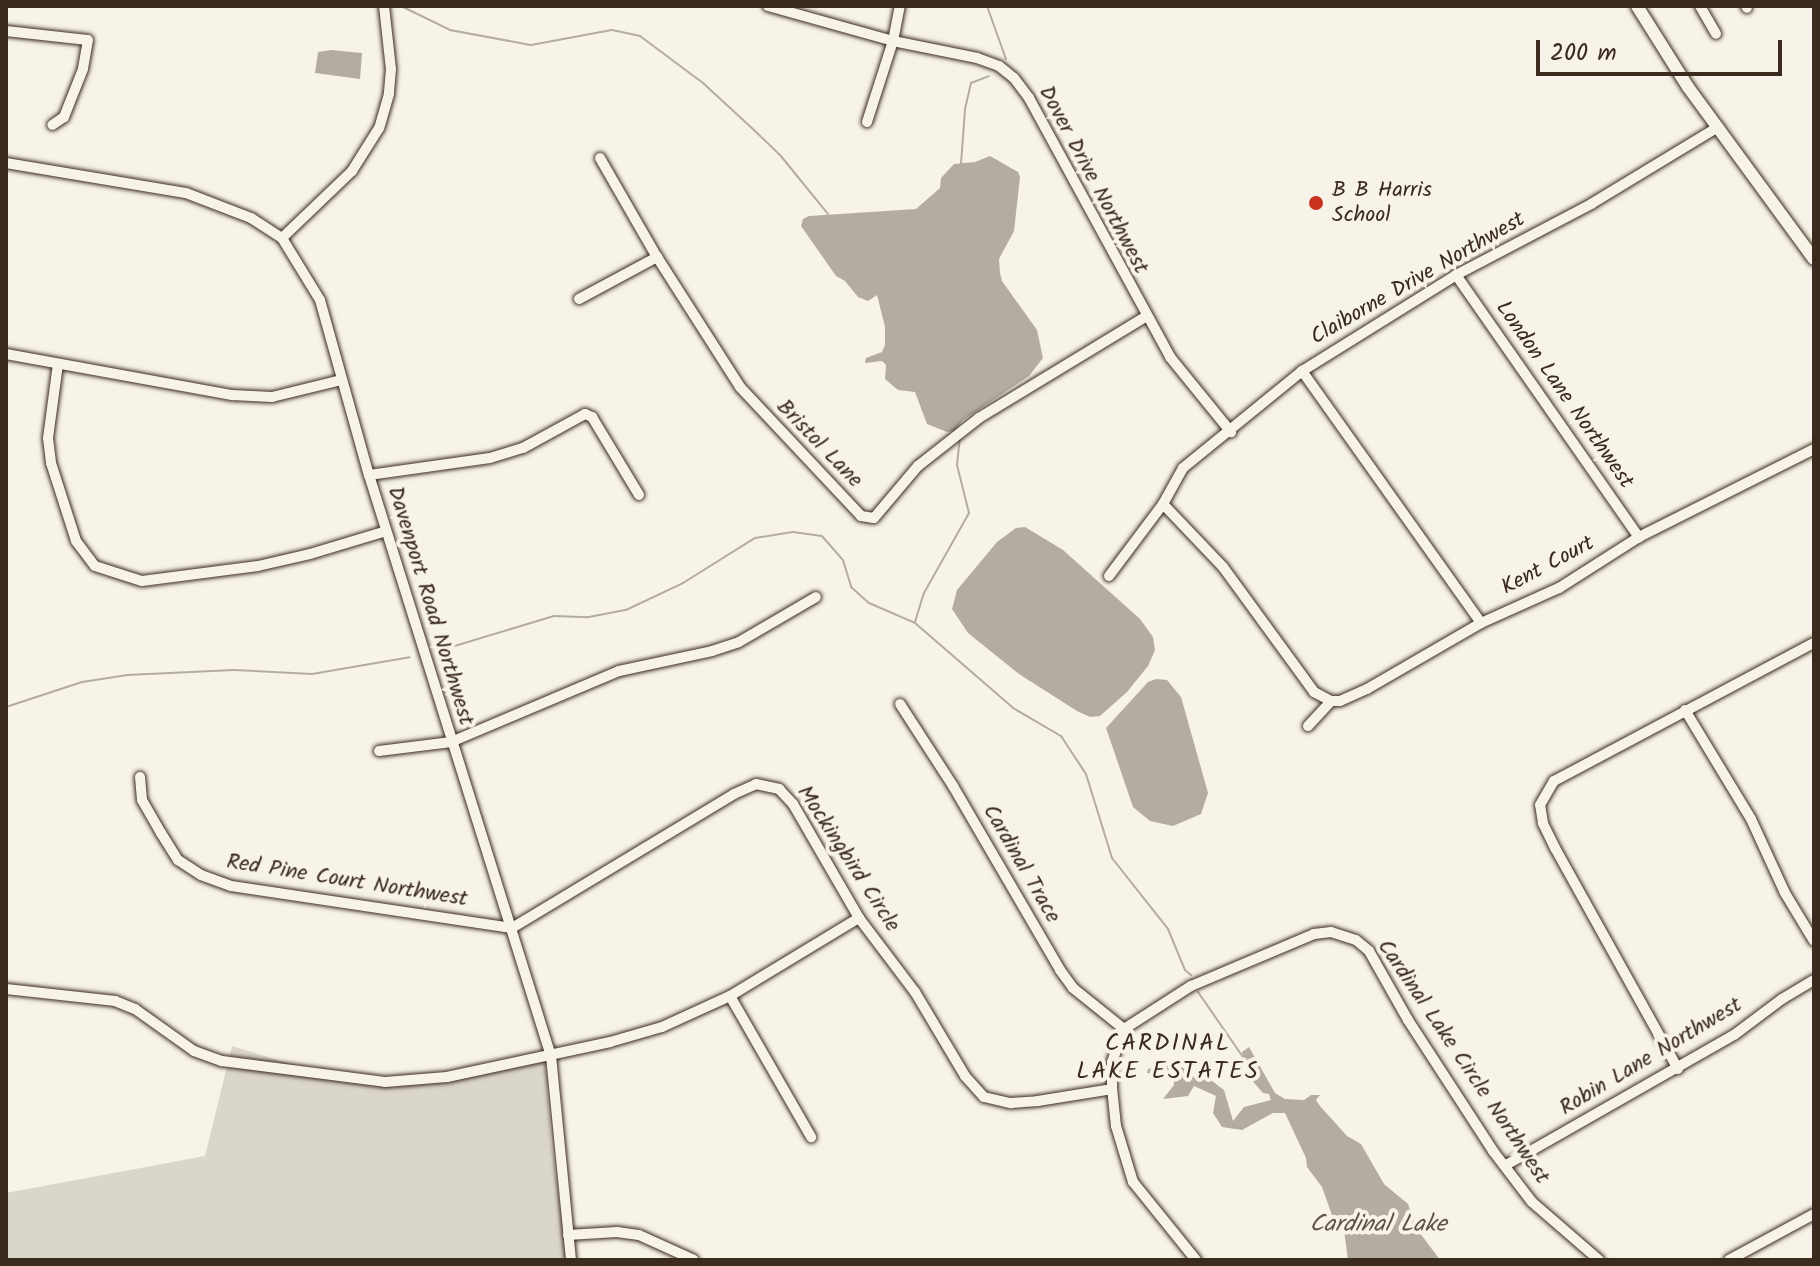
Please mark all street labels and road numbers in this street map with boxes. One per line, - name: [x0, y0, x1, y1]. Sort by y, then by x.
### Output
- street label: Dover Drive Northwest: [1032, 81, 1154, 279]
- street label: Claiborne Drive Northwest: [1306, 207, 1530, 351]
- street label: London Lane Northwest: [1489, 296, 1639, 494]
- street label: Bristol Lane: [770, 394, 868, 494]
- street label: Davenport Road Northwest: [381, 483, 479, 729]
- street label: Kent Court: [1497, 531, 1599, 601]
- street label: Mockingbird Circle: [791, 781, 905, 937]
- street label: Cardinal Trace: [976, 800, 1066, 928]
- street label: Red Pine Court Northwest: [225, 849, 469, 913]
- street label: Cardinal Lake Circle Northwest: [1371, 935, 1555, 1189]
- street label: Robin Lane Northwest: [1555, 992, 1747, 1122]

